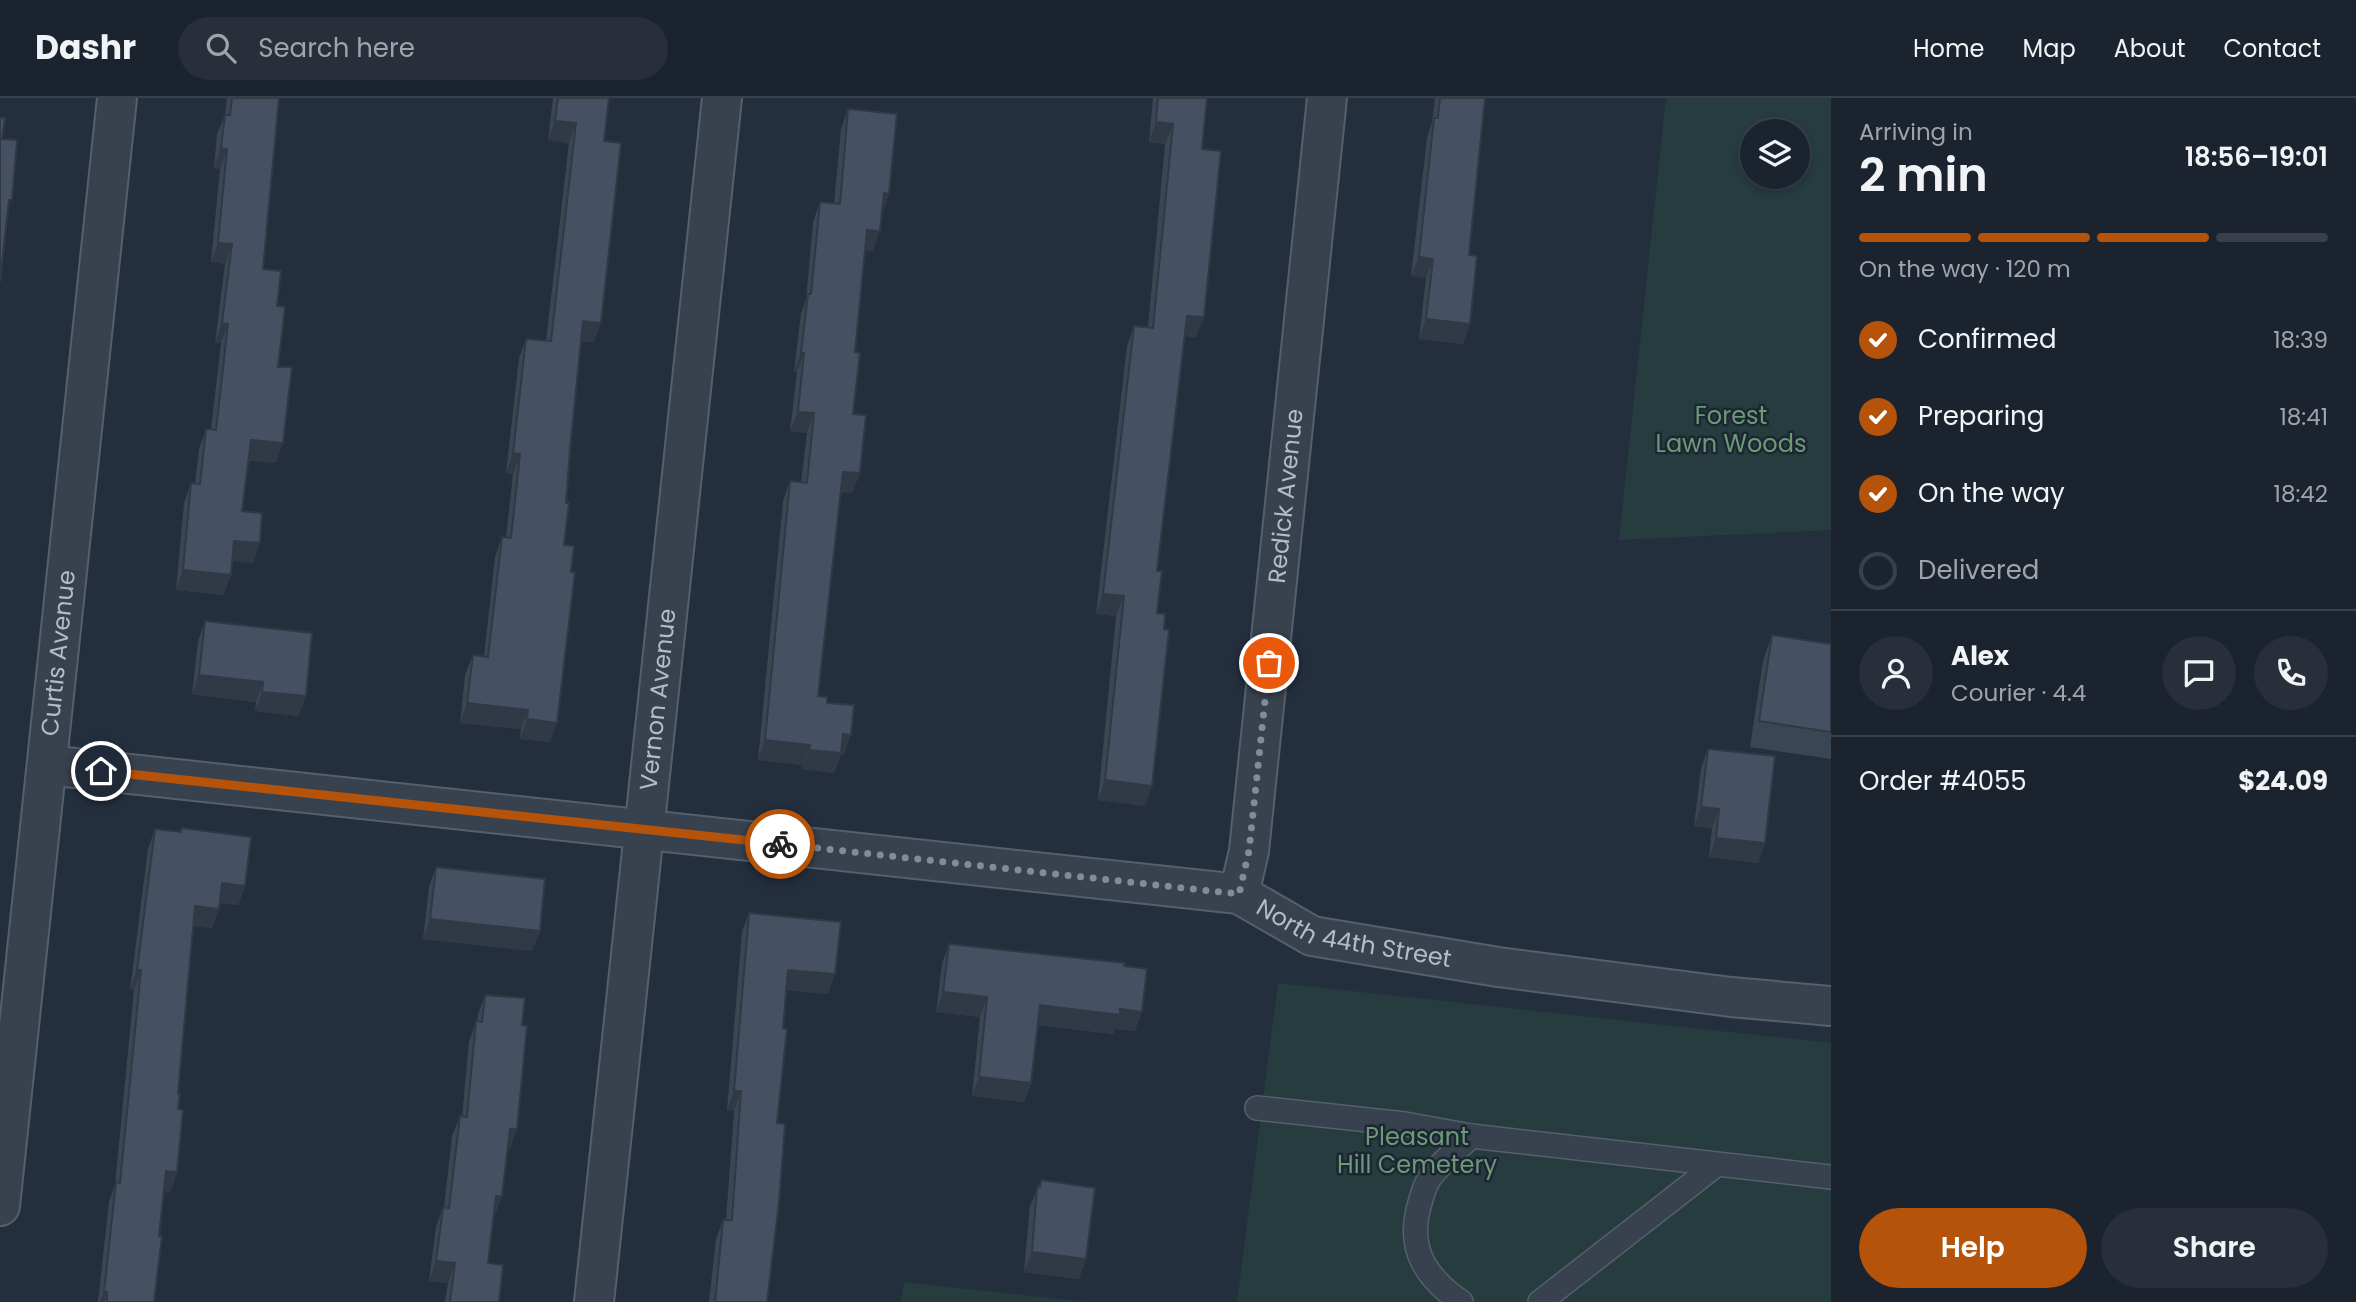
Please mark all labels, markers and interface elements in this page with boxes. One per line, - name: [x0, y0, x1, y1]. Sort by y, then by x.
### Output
- search box: [178, 17, 668, 80]
- text: Dashr: [35, 24, 136, 71]
- icon: search: [202, 29, 240, 67]
- text: Search here: [258, 30, 415, 66]
- text: Home: [1913, 32, 1985, 65]
- text: Map: [2023, 32, 2076, 65]
- text: About: [2114, 32, 2185, 65]
- text: Contact: [2223, 32, 2321, 65]
- text: Arriving in: [1859, 116, 1973, 148]
- map controls: [1740, 119, 1810, 189]
- button: layers: [1740, 119, 1810, 189]
- text: 18:56–19:01: [2185, 139, 2328, 175]
- text: 2 min: [1859, 143, 1988, 207]
- text: On the way · 120 m: [1859, 253, 2071, 285]
- icon: check: [1859, 321, 1897, 359]
- text: Confirmed: [1918, 321, 2056, 357]
- text: 18:39: [2273, 324, 2328, 356]
- icon: check: [1859, 398, 1897, 436]
- text: Preparing: [1918, 398, 2044, 434]
- park label: Forest Lawn Woods: [1656, 399, 1806, 460]
- text: 18:41: [2279, 401, 2328, 433]
- street label: Redick Avenue: [1260, 407, 1311, 585]
- icon: check: [1859, 475, 1897, 513]
- text: On the way: [1918, 475, 2065, 511]
- text: 18:42: [2274, 478, 2328, 510]
- text: Delivered: [1918, 552, 2039, 588]
- street label: Curtis Avenue: [33, 568, 83, 738]
- street label: Vernon Avenue: [631, 607, 684, 792]
- pin: [1239, 633, 1299, 693]
- button: person: [1859, 636, 1933, 710]
- button: chat: [2162, 636, 2236, 710]
- button: phone: [2254, 636, 2328, 710]
- text: Alex: [1951, 638, 2009, 674]
- icon: bag: [1250, 644, 1288, 682]
- text: Courier · 4.4: [1951, 677, 2086, 709]
- pin: [71, 741, 131, 801]
- icon: home: [82, 752, 120, 790]
- text: Order #4055: [1859, 763, 2027, 799]
- text: $24.09: [2238, 763, 2328, 799]
- courier: [745, 809, 815, 879]
- icon: bike: [761, 825, 799, 863]
- street label: North 44th Street: [1251, 891, 1454, 975]
- park label: Pleasant Hill Cemetery: [1337, 1120, 1497, 1181]
- button: Help: [1859, 1208, 2087, 1288]
- button: Share: [2101, 1208, 2328, 1288]

